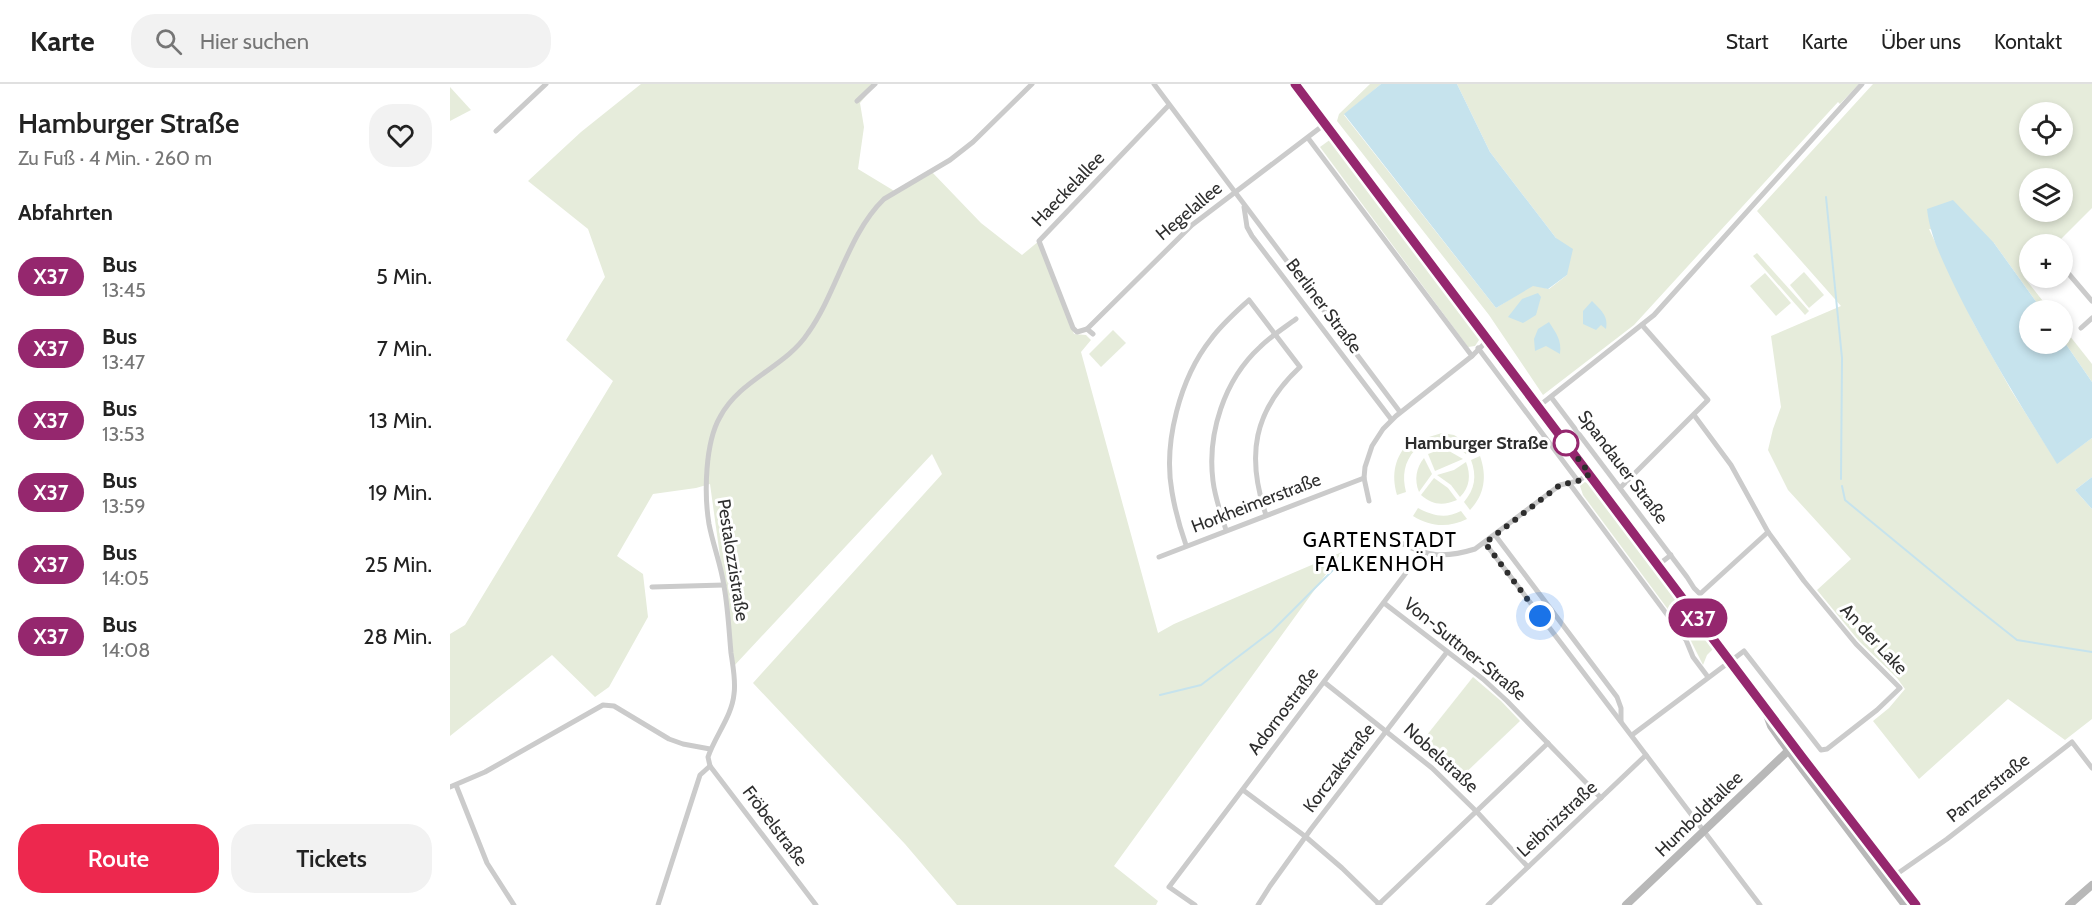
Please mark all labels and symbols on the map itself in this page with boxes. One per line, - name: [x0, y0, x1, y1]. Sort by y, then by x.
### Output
- street label: Haeckelallee: [1027, 147, 1109, 231]
- street label: Hegelallee: [1151, 177, 1227, 245]
- street label: Berliner Straße: [1281, 254, 1367, 358]
- street label: Spandauer Straße: [1573, 406, 1673, 528]
- marker: Hamburger Straße: [1553, 430, 1579, 456]
- place label: Hamburger Straße: [1404, 432, 1548, 454]
- street label: Horkheimerstraße: [1188, 468, 1324, 538]
- street label: Pestalozzistraße: [712, 497, 754, 623]
- district label: GARTENSTADT FALKENHÖH: [1303, 527, 1457, 576]
- street label: Von-Suttner-Straße: [1399, 593, 1531, 705]
- line badge: X37: [1664, 598, 1732, 638]
- street label: An der Lake: [1836, 599, 1912, 679]
- your location: [1525, 601, 1555, 631]
- street label: Adornostraße: [1243, 663, 1323, 759]
- street label: Korczakstraße: [1298, 719, 1380, 817]
- street label: Nobelstraße: [1399, 719, 1483, 797]
- street label: Panzerstraße: [1942, 749, 2034, 827]
- street label: Humboldtallee: [1651, 767, 1747, 861]
- street label: Leibnizstraße: [1512, 776, 1602, 862]
- street label: Fröbelstraße: [738, 782, 812, 870]

